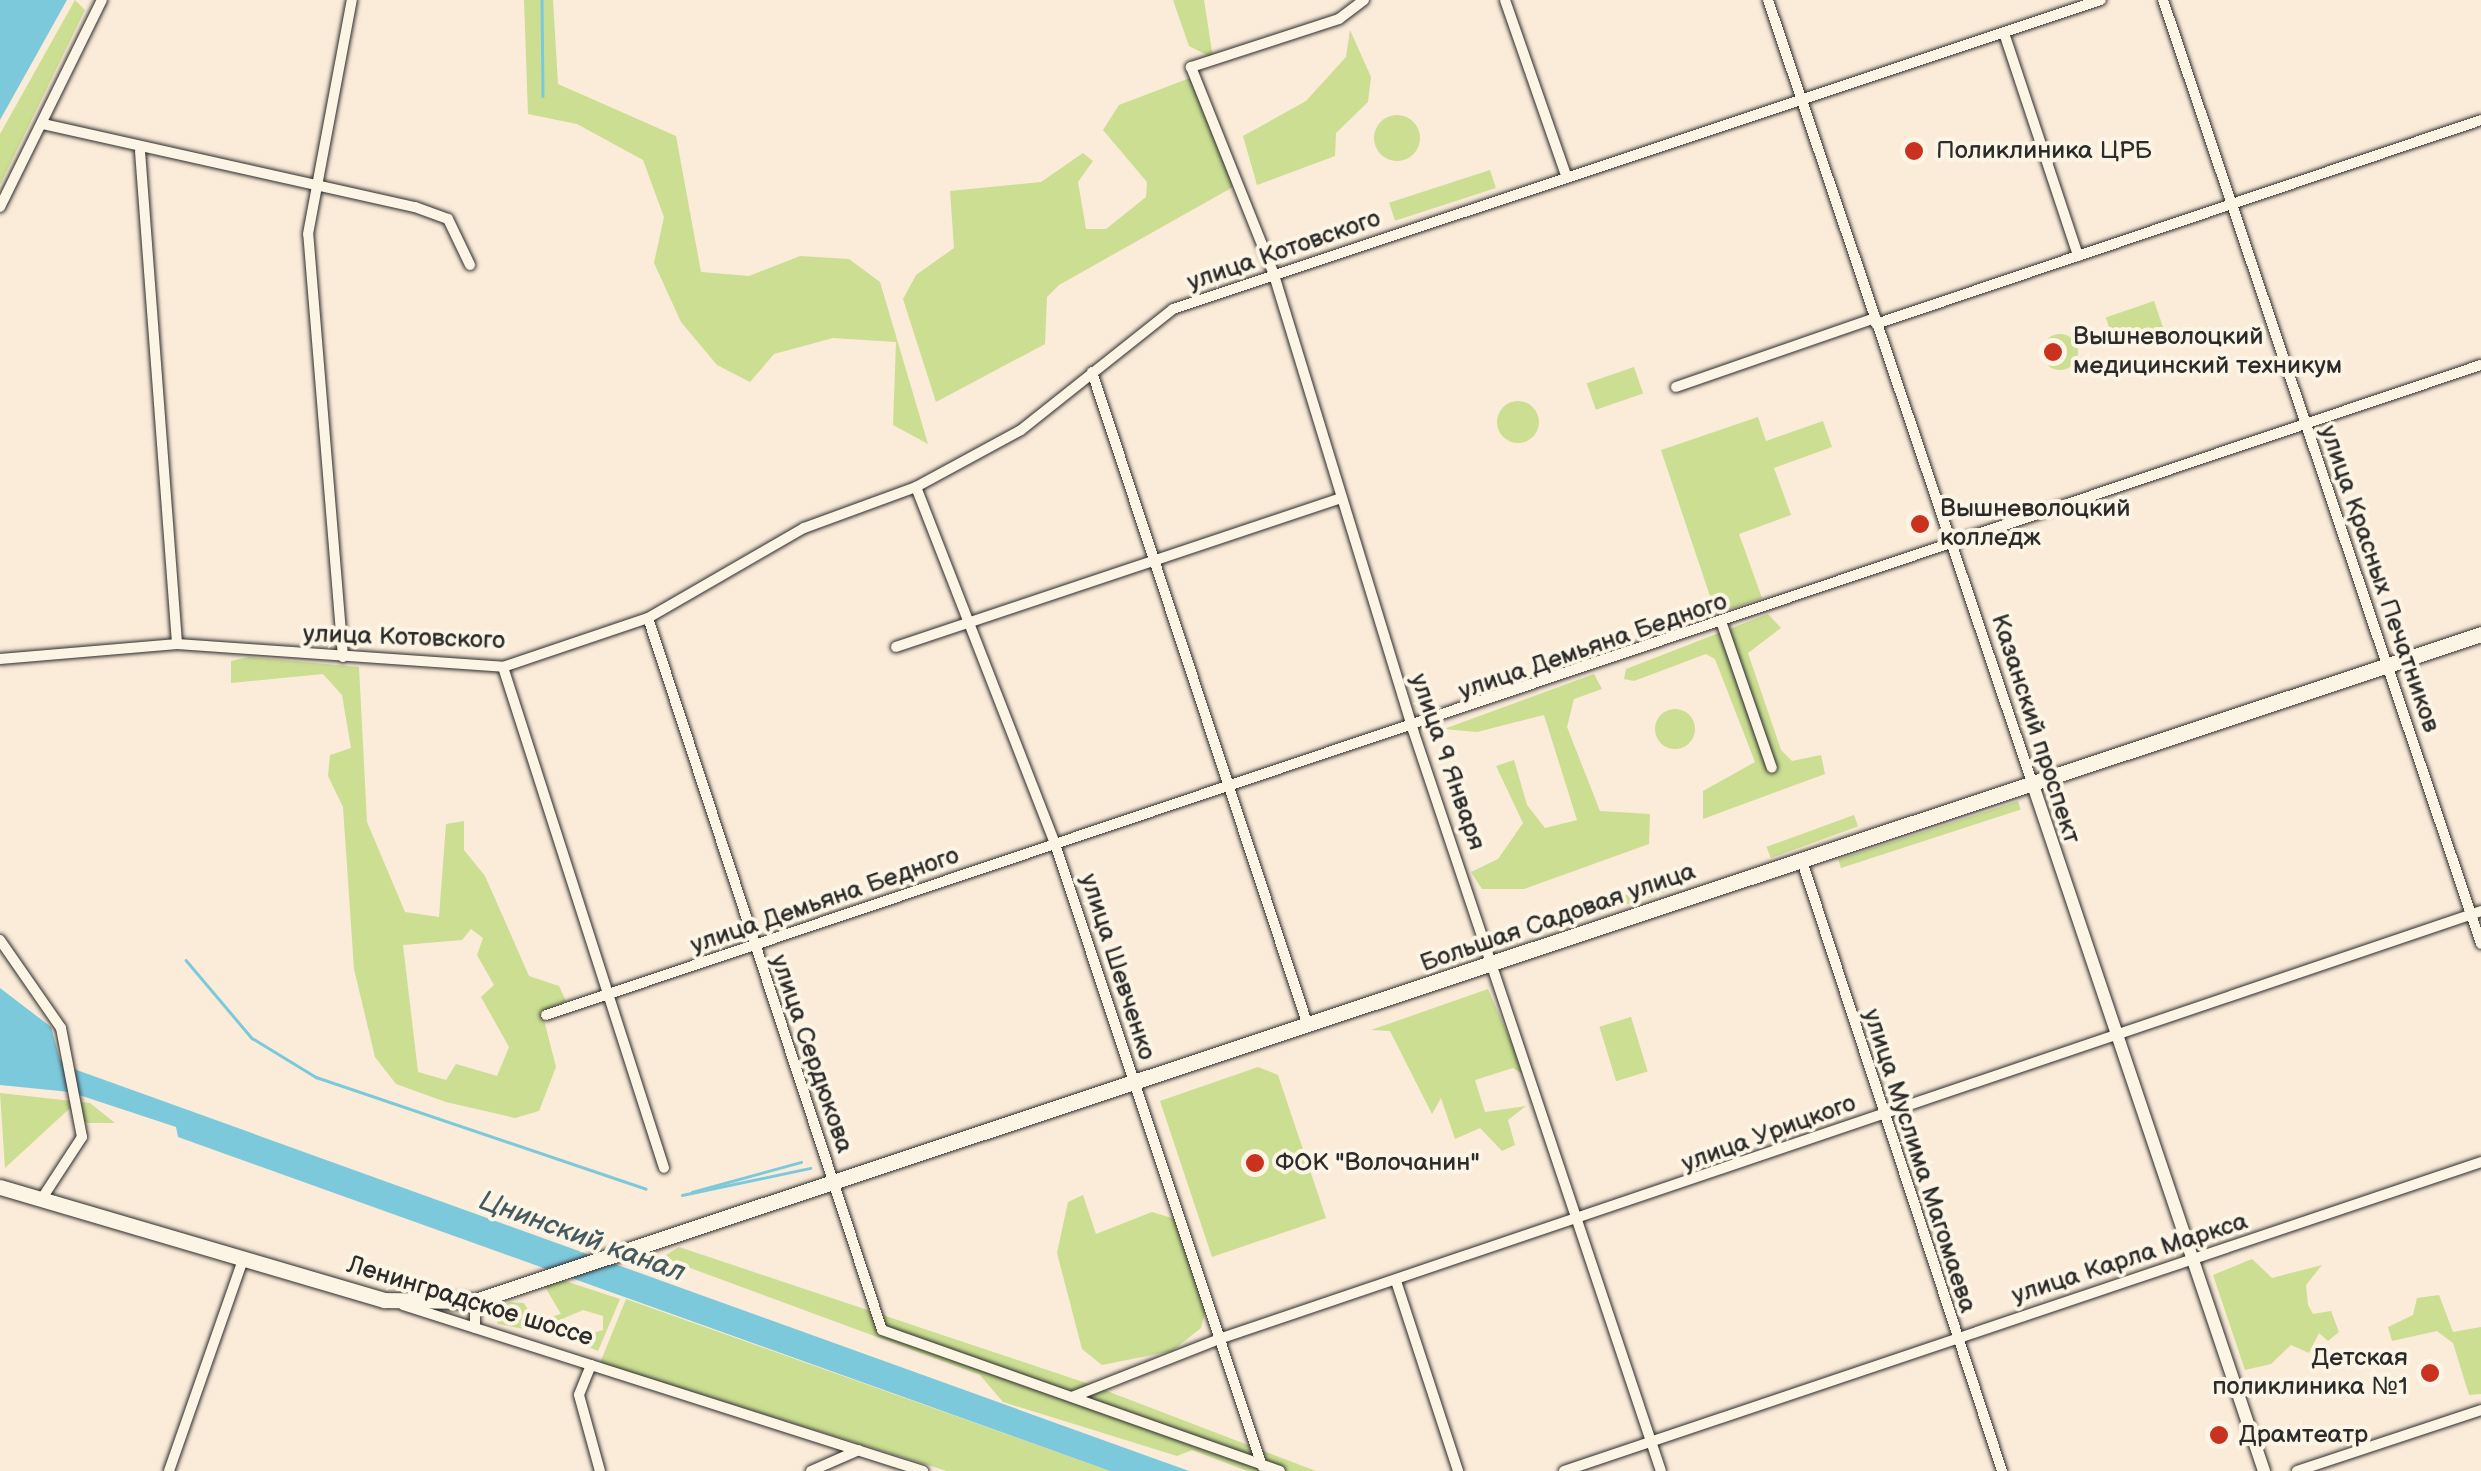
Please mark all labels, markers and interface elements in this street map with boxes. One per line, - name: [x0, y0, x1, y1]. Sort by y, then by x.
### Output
- place label: Поликлиника ЦРБ: [1936, 136, 2152, 166]
- marker: Поликлиника ЦРБ: [1901, 138, 1927, 164]
- street label: улица Котовского: [1184, 204, 1384, 298]
- place label: Вышневолоцкий медицинский техникум: [2073, 323, 2342, 382]
- marker: Вышневолоцкий медицинский техникум: [2042, 341, 2064, 363]
- street label: улица Красных Печатников: [2312, 422, 2446, 736]
- place label: Вышневолоцкий колледж: [1940, 495, 2131, 554]
- marker: Вышневолоцкий колледж: [1909, 513, 1931, 535]
- street label: улица Демьяна Бедного: [1455, 587, 1731, 707]
- street label: Казанский проспект: [1984, 610, 2086, 848]
- street label: улица Котовского: [302, 619, 506, 657]
- street label: улица 9 Января: [1403, 670, 1491, 854]
- street label: улица Демьяна Бедного: [687, 841, 963, 961]
- street label: Большая Садовая улица: [1417, 857, 1699, 979]
- street label: улица Шевченко: [1073, 870, 1161, 1064]
- street label: улица Сердюкова: [763, 951, 859, 1157]
- street label: улица Муслима Магомаева: [1856, 1005, 1982, 1317]
- street label: улица Урицкого: [1678, 1089, 1860, 1179]
- place label: ФОК "Волочанин": [1275, 1148, 1480, 1178]
- marker: ФОК "Волочанин": [1244, 1152, 1266, 1174]
- water label: Цнинский канал: [475, 1184, 689, 1290]
- street label: улица Карла Маркса: [2008, 1207, 2252, 1311]
- street label: Ленинградское шоссе: [343, 1250, 597, 1354]
- place label: Детская поликлиника №1: [2212, 1344, 2408, 1403]
- marker: Детская поликлиника №1: [2417, 1360, 2443, 1386]
- place label: Драмтеатр: [2239, 1420, 2368, 1450]
- marker: Драмтеатр: [2208, 1424, 2230, 1446]

